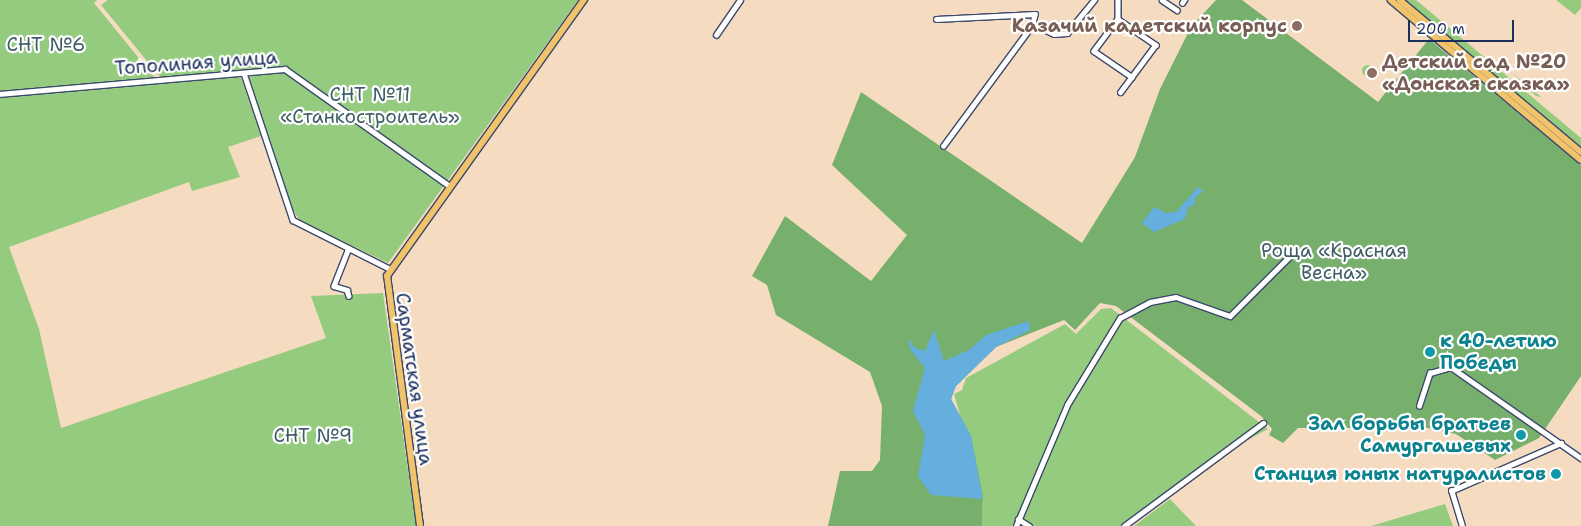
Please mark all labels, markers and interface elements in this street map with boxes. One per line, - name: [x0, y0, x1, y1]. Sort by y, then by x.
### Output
- scale bar: [1411, 10, 1517, 42]
- place label: Казачий кадетский корпус: [1012, 15, 1287, 37]
- text: 200 m: [1416, 19, 1465, 39]
- marker: Казачий кадетский корпус: [1291, 20, 1303, 32]
- park label: СНТ №6: [7, 34, 85, 56]
- street label: Тополиная улица: [114, 46, 278, 80]
- place label: Детский сад №20 «Донская сказка»: [1382, 51, 1570, 95]
- marker: Детский сад №20 «Донская сказка»: [1366, 67, 1378, 79]
- park label: СНТ №11 «Станкостроитель»: [280, 84, 460, 128]
- park label: Роща «Красная Весна»: [1261, 240, 1407, 284]
- street label: Сарматская улица: [391, 291, 437, 467]
- place label: к 40-летию Победы: [1440, 330, 1557, 374]
- marker: к 40-летию Победы: [1424, 346, 1436, 358]
- place label: Зал борьбы братьев Самургашевых: [1309, 413, 1511, 457]
- park label: СНТ №9: [274, 425, 352, 447]
- marker: Зал борьбы братьев Самургашевых: [1515, 429, 1527, 441]
- place label: Станция юных натуралистов: [1254, 463, 1546, 485]
- marker: Станция юных натуралистов: [1550, 468, 1562, 480]

